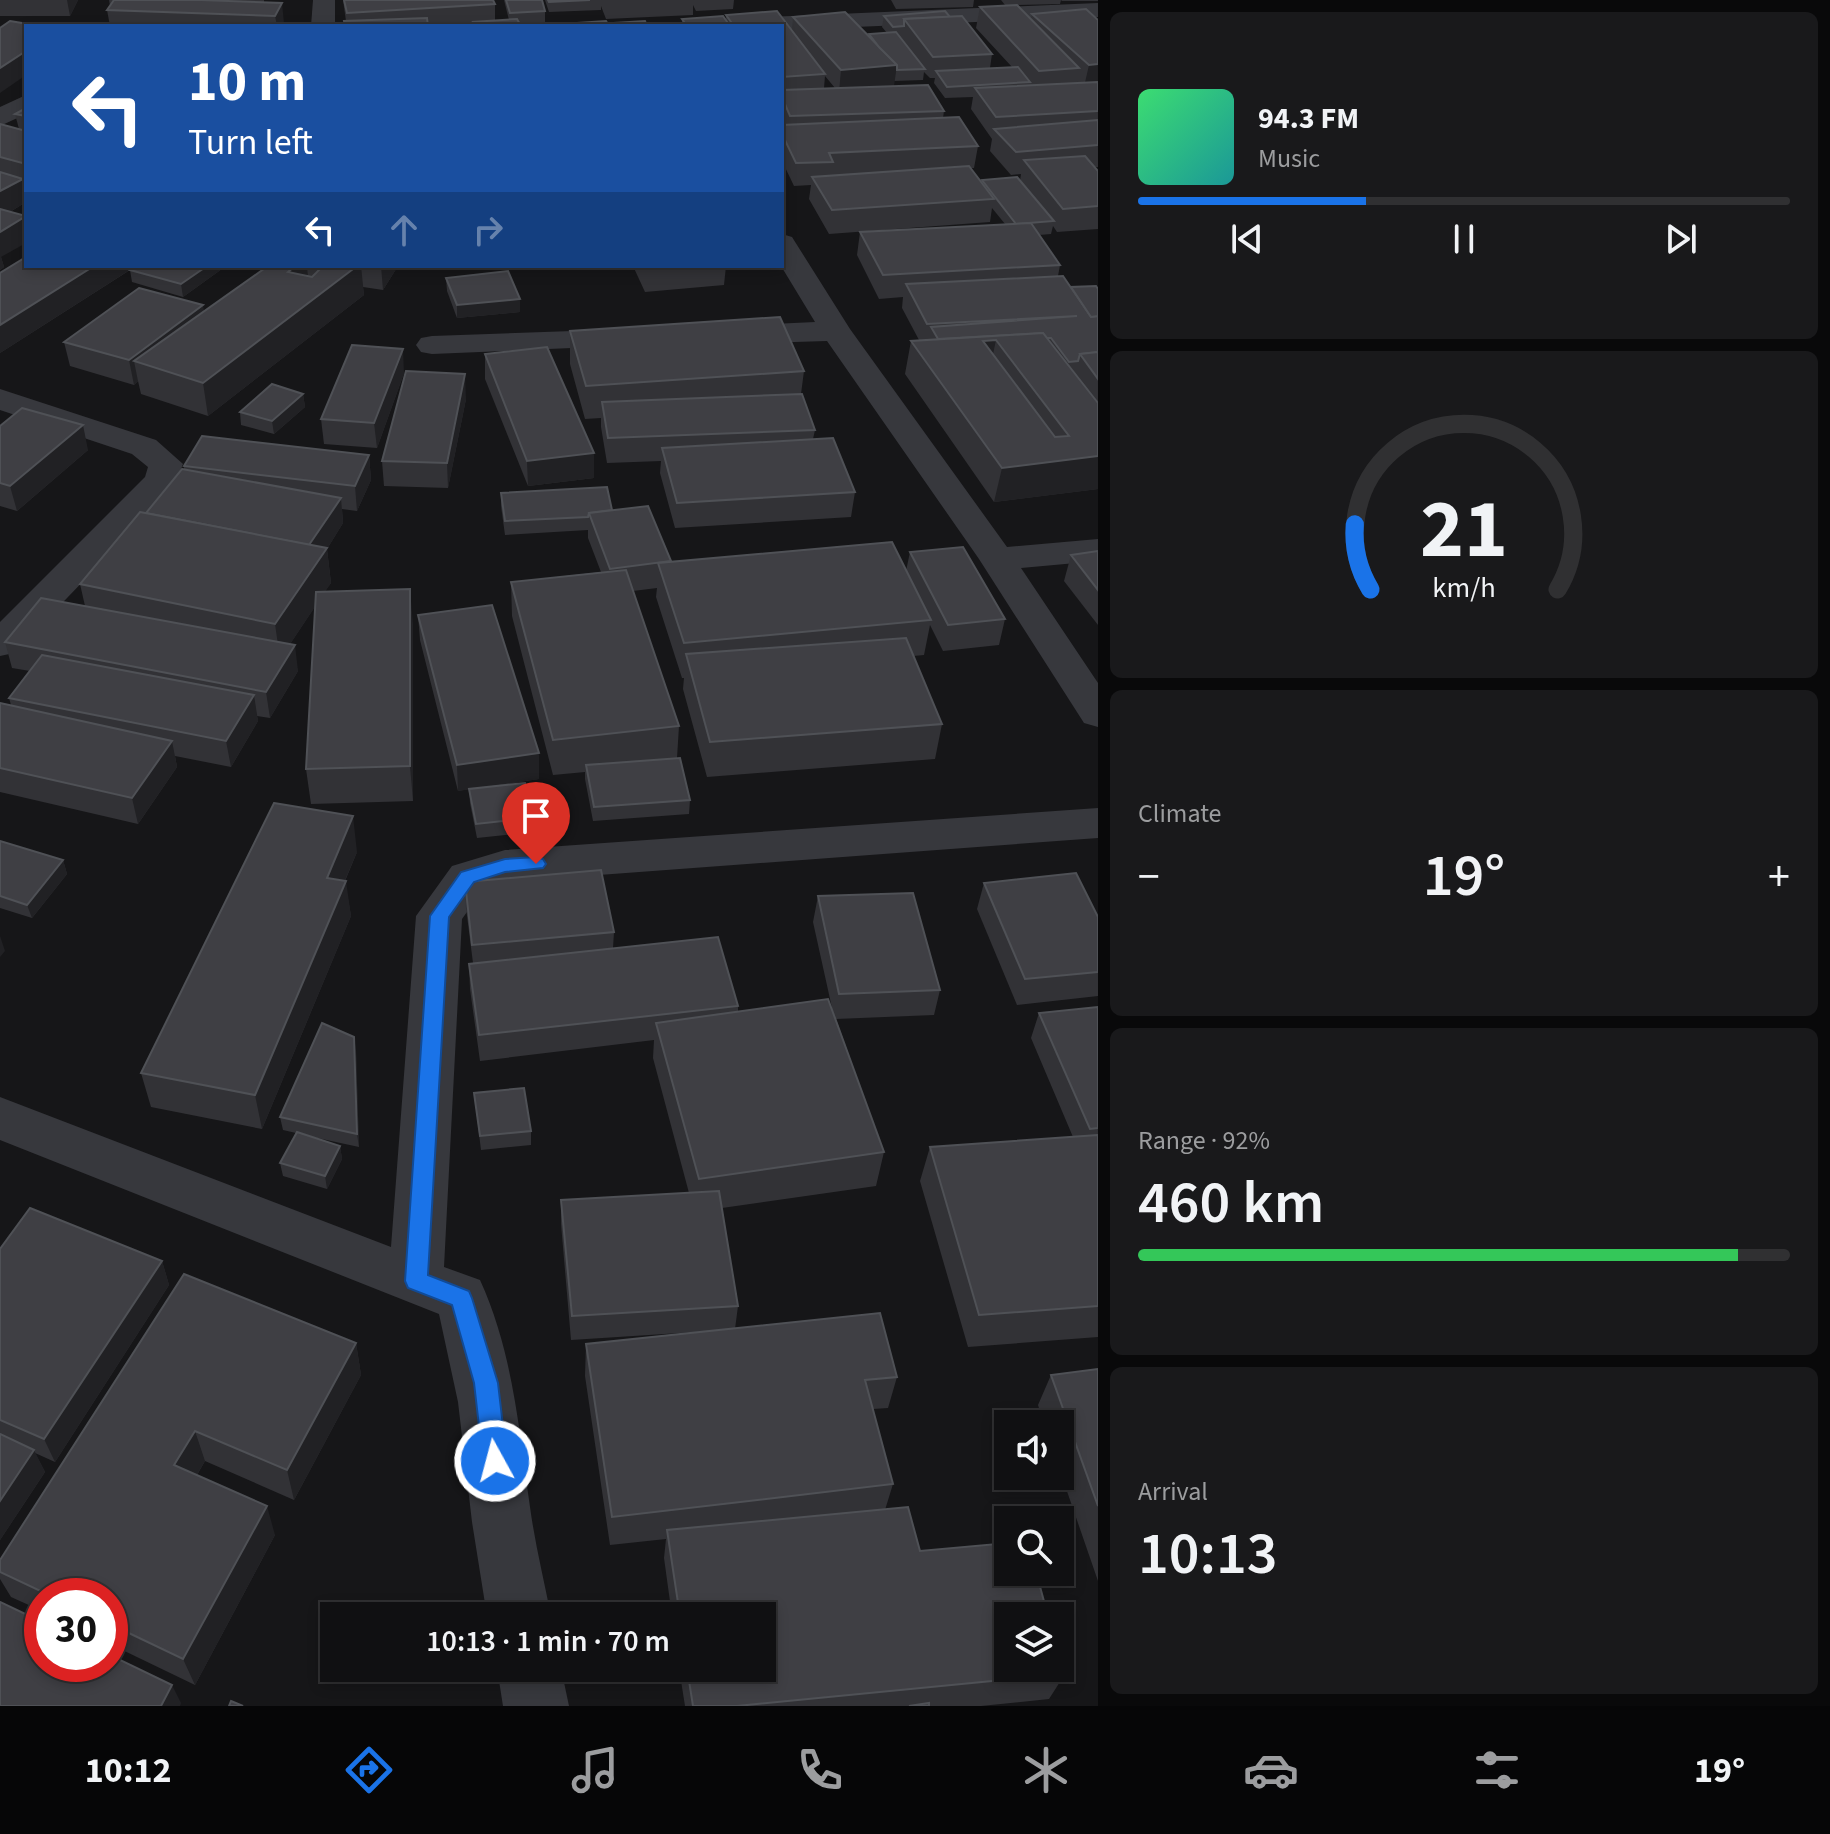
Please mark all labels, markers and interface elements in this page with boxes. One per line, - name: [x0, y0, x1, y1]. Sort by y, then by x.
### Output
- text: 10 m: [188, 43, 306, 122]
- icon: left: [56, 56, 160, 160]
- text: 94.3 FM: [1258, 97, 1359, 140]
- text: Turn left: [188, 117, 313, 168]
- text: Music: [1258, 140, 1320, 177]
- icon: left: [298, 208, 342, 252]
- icon: ahead: [382, 208, 426, 252]
- icon: right: [466, 208, 510, 252]
- icon: previous: [1225, 217, 1269, 261]
- icon: pause: [1442, 217, 1486, 261]
- icon: next: [1659, 217, 1703, 261]
- text: 21: [1420, 471, 1508, 589]
- text: km/h: [1432, 568, 1496, 608]
- pin: [502, 782, 570, 864]
- icon: arrive: [514, 794, 558, 838]
- text: Climate: [1138, 795, 1222, 832]
- text: 19°: [1423, 834, 1505, 919]
- text: −: [1138, 846, 1160, 909]
- text: +: [1768, 846, 1790, 909]
- text: Range · 92%: [1138, 1122, 1270, 1159]
- text: 460 km: [1138, 1161, 1324, 1246]
- map controls: [994, 1410, 1074, 1682]
- button: sound: [994, 1410, 1074, 1490]
- position arrow: [453, 1419, 537, 1503]
- text: Arrival: [1138, 1473, 1208, 1510]
- button: search: [994, 1506, 1074, 1586]
- text: 10:13: [1138, 1512, 1278, 1597]
- speed limit sign: 30: [24, 1578, 128, 1682]
- button: layers: [994, 1602, 1074, 1682]
- text: 10:13 · 1 min · 70 m: [426, 1620, 670, 1663]
- icon: directions: [341, 1742, 397, 1798]
- icon: music: [567, 1742, 623, 1798]
- icon: phone: [792, 1742, 848, 1798]
- icon: climate: [1018, 1742, 1074, 1798]
- icon: car: [1243, 1742, 1299, 1798]
- icon: filters: [1469, 1742, 1525, 1798]
- text: 10:12: [85, 1745, 172, 1796]
- text: 19°: [1694, 1745, 1745, 1796]

